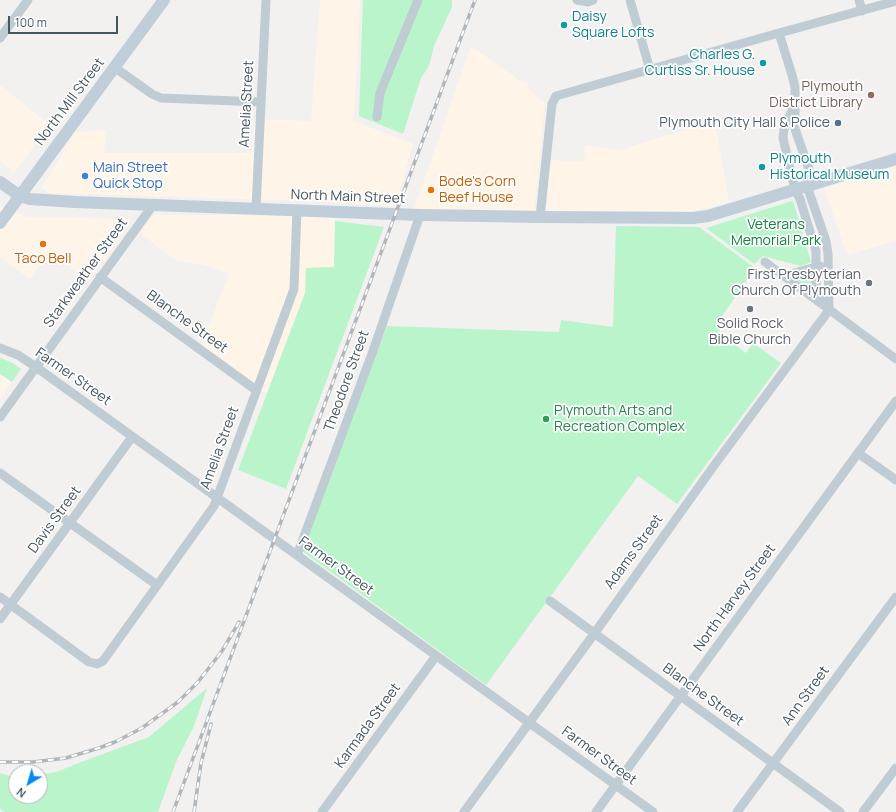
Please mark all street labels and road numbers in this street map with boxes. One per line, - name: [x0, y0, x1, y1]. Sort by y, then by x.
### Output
- street label: North Mill Street: [32, 55, 108, 149]
- street label: Amelia Street: [236, 60, 258, 148]
- street label: North Main Street: [290, 187, 406, 207]
- street label: Starkweather Street: [41, 215, 131, 331]
- street label: Blanche Street: [143, 287, 231, 357]
- street label: Theodore Street: [321, 328, 373, 434]
- street label: Farmer Street: [32, 345, 114, 409]
- street label: Amelia Street: [197, 404, 243, 492]
- street label: Davis Street: [25, 483, 85, 557]
- street label: Adams Street: [601, 511, 667, 593]
- street label: Farmer Street: [295, 533, 377, 599]
- street label: North Harvey Street: [691, 541, 779, 655]
- street label: Blanche Street: [659, 660, 747, 730]
- street label: Ann Street: [779, 663, 833, 729]
- street label: Karmada Street: [332, 680, 404, 772]
- street label: Farmer Street: [558, 723, 640, 789]

